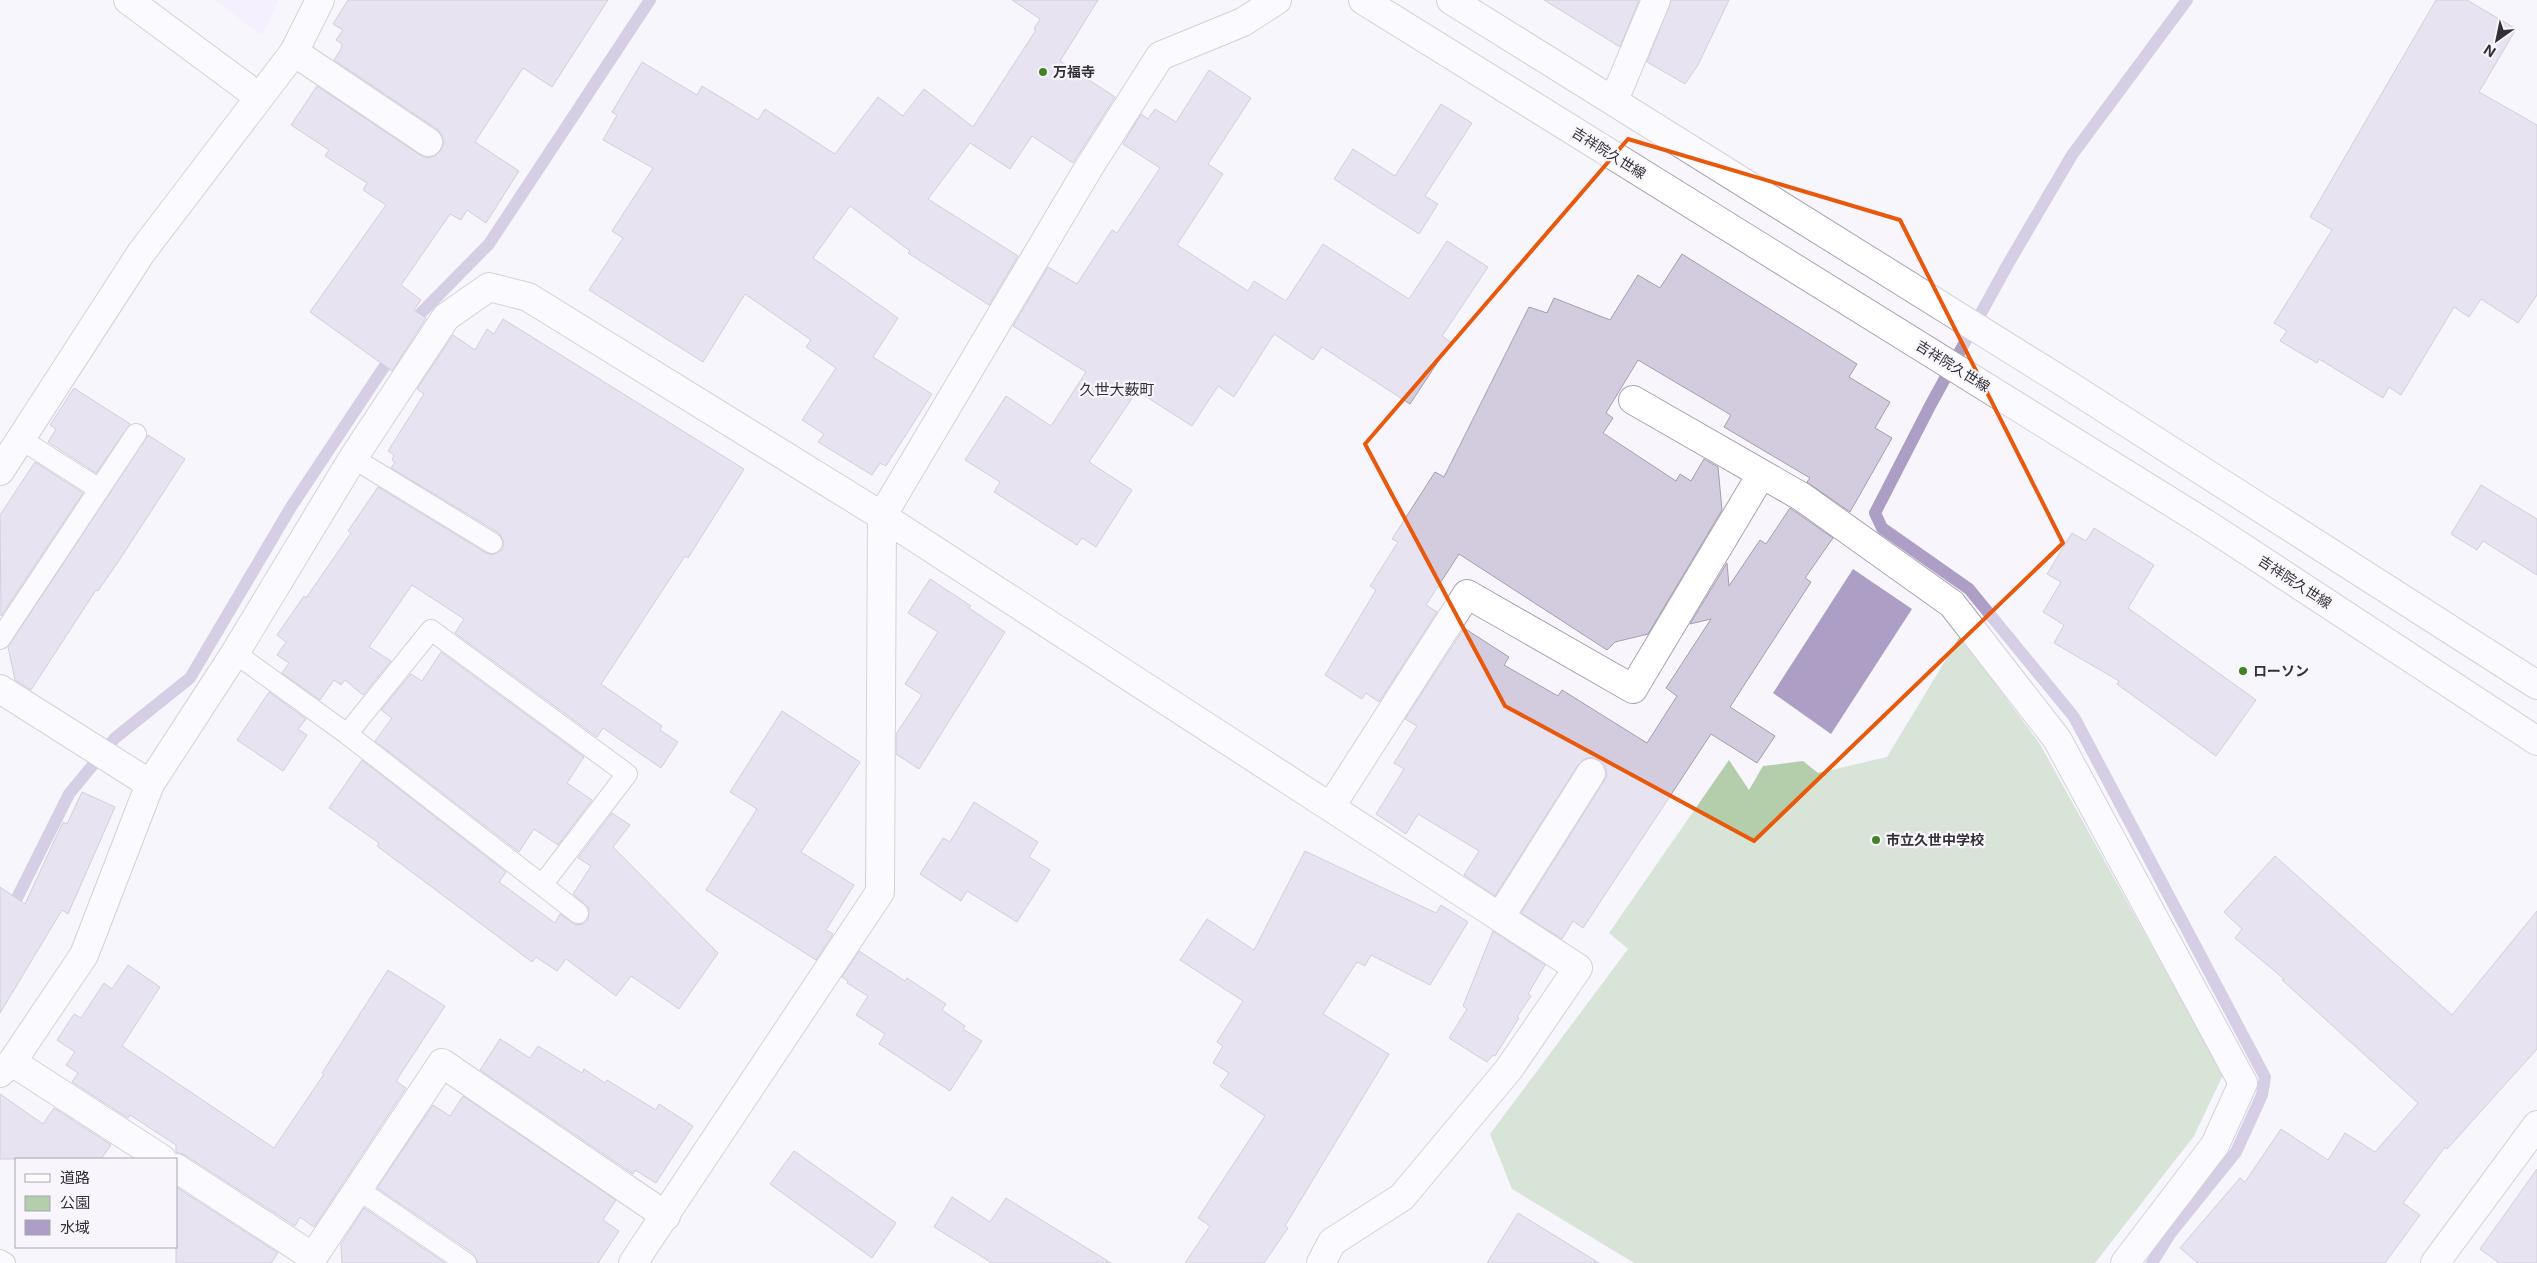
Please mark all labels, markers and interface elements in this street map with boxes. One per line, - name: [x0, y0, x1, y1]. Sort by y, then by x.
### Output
- north arrow: [2472, 15, 2522, 65]
- text: N: [2481, 41, 2499, 61]
- place label: 万福寺: [1053, 63, 1095, 80]
- marker: 万福寺: [1037, 66, 1049, 78]
- street label: 吉祥院久世線: [1569, 123, 1649, 182]
- street label: 吉祥院久世線: [1913, 336, 1993, 395]
- district label: 久世大薮町: [1079, 380, 1155, 399]
- street label: 吉祥院久世線: [2255, 552, 2335, 612]
- place label: ローソン: [2253, 662, 2309, 679]
- marker: ローソン: [2237, 665, 2249, 677]
- place label: 市立久世中学校: [1886, 831, 1984, 848]
- marker: 市立久世中学校: [1870, 834, 1882, 846]
- legend: [15, 1158, 178, 1248]
- text: 道路: [60, 1168, 90, 1187]
- text: 公園: [60, 1193, 90, 1212]
- text: 水域: [60, 1218, 90, 1237]

